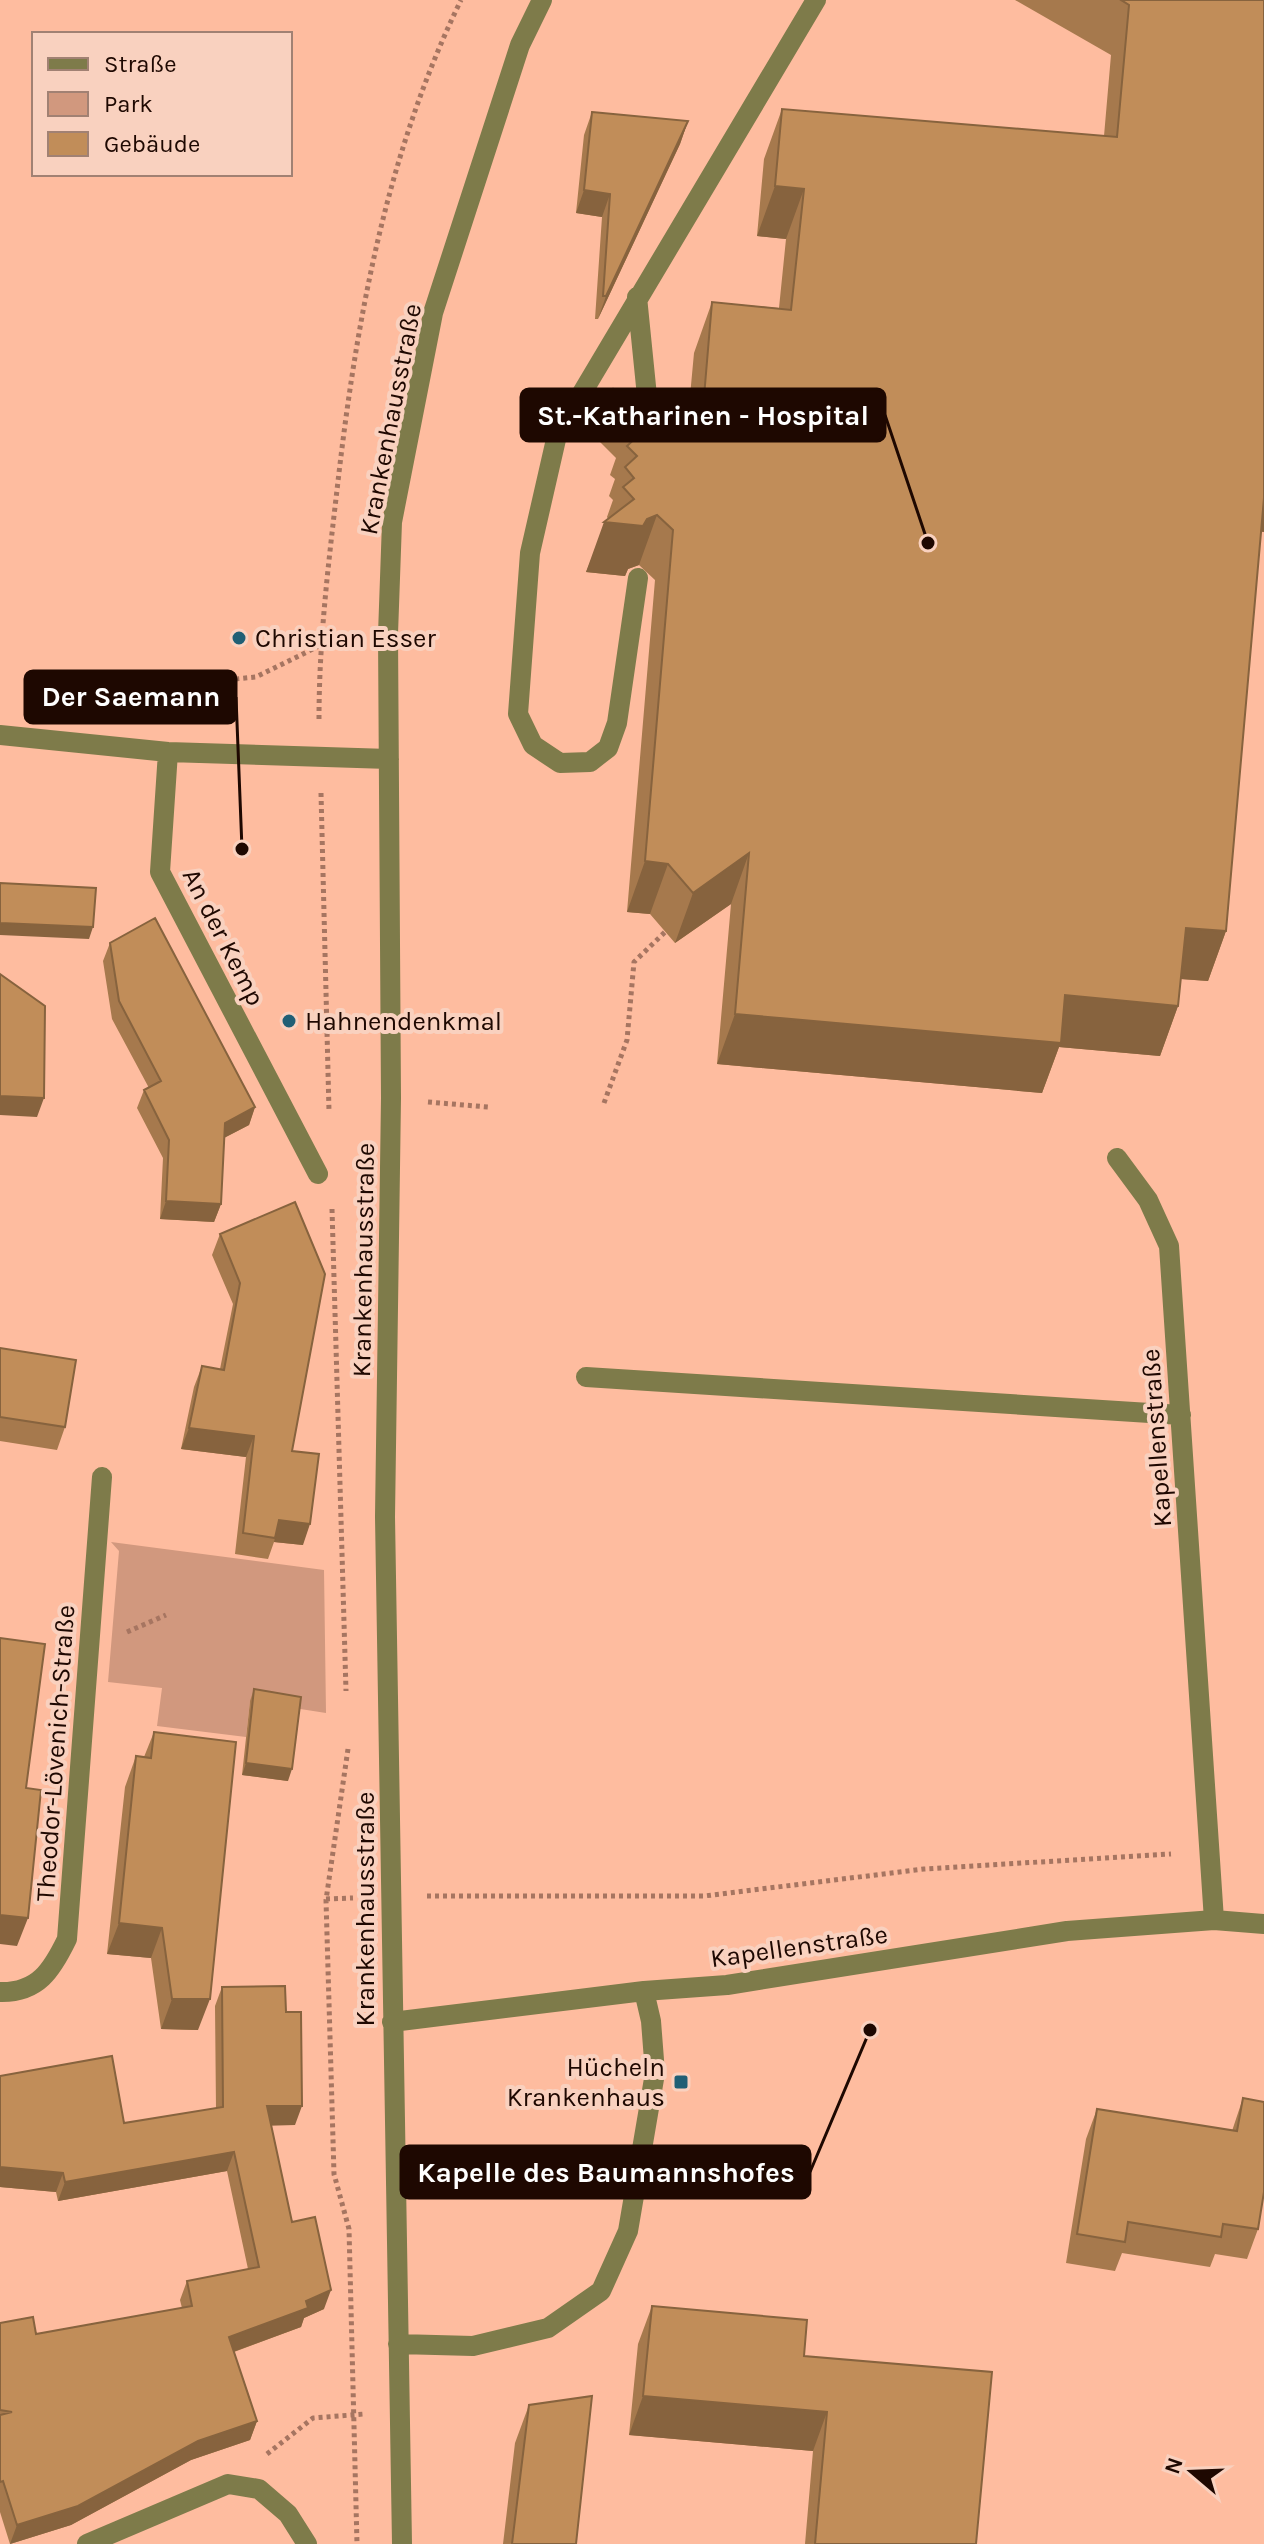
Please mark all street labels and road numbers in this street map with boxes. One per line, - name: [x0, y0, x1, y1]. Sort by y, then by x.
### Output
- street label: Krankenhausstraße: [353, 301, 428, 537]
- street label: An der Kemp: [176, 863, 271, 1011]
- street label: Krankenhausstraße: [346, 1142, 381, 1378]
- street label: Kapellenstraße: [1135, 1348, 1178, 1528]
- street label: Theodor-Lövenich-Straße: [30, 1604, 81, 1902]
- street label: Krankenhausstraße: [350, 1792, 381, 2026]
- street label: Kapellenstraße: [708, 1919, 890, 1974]

